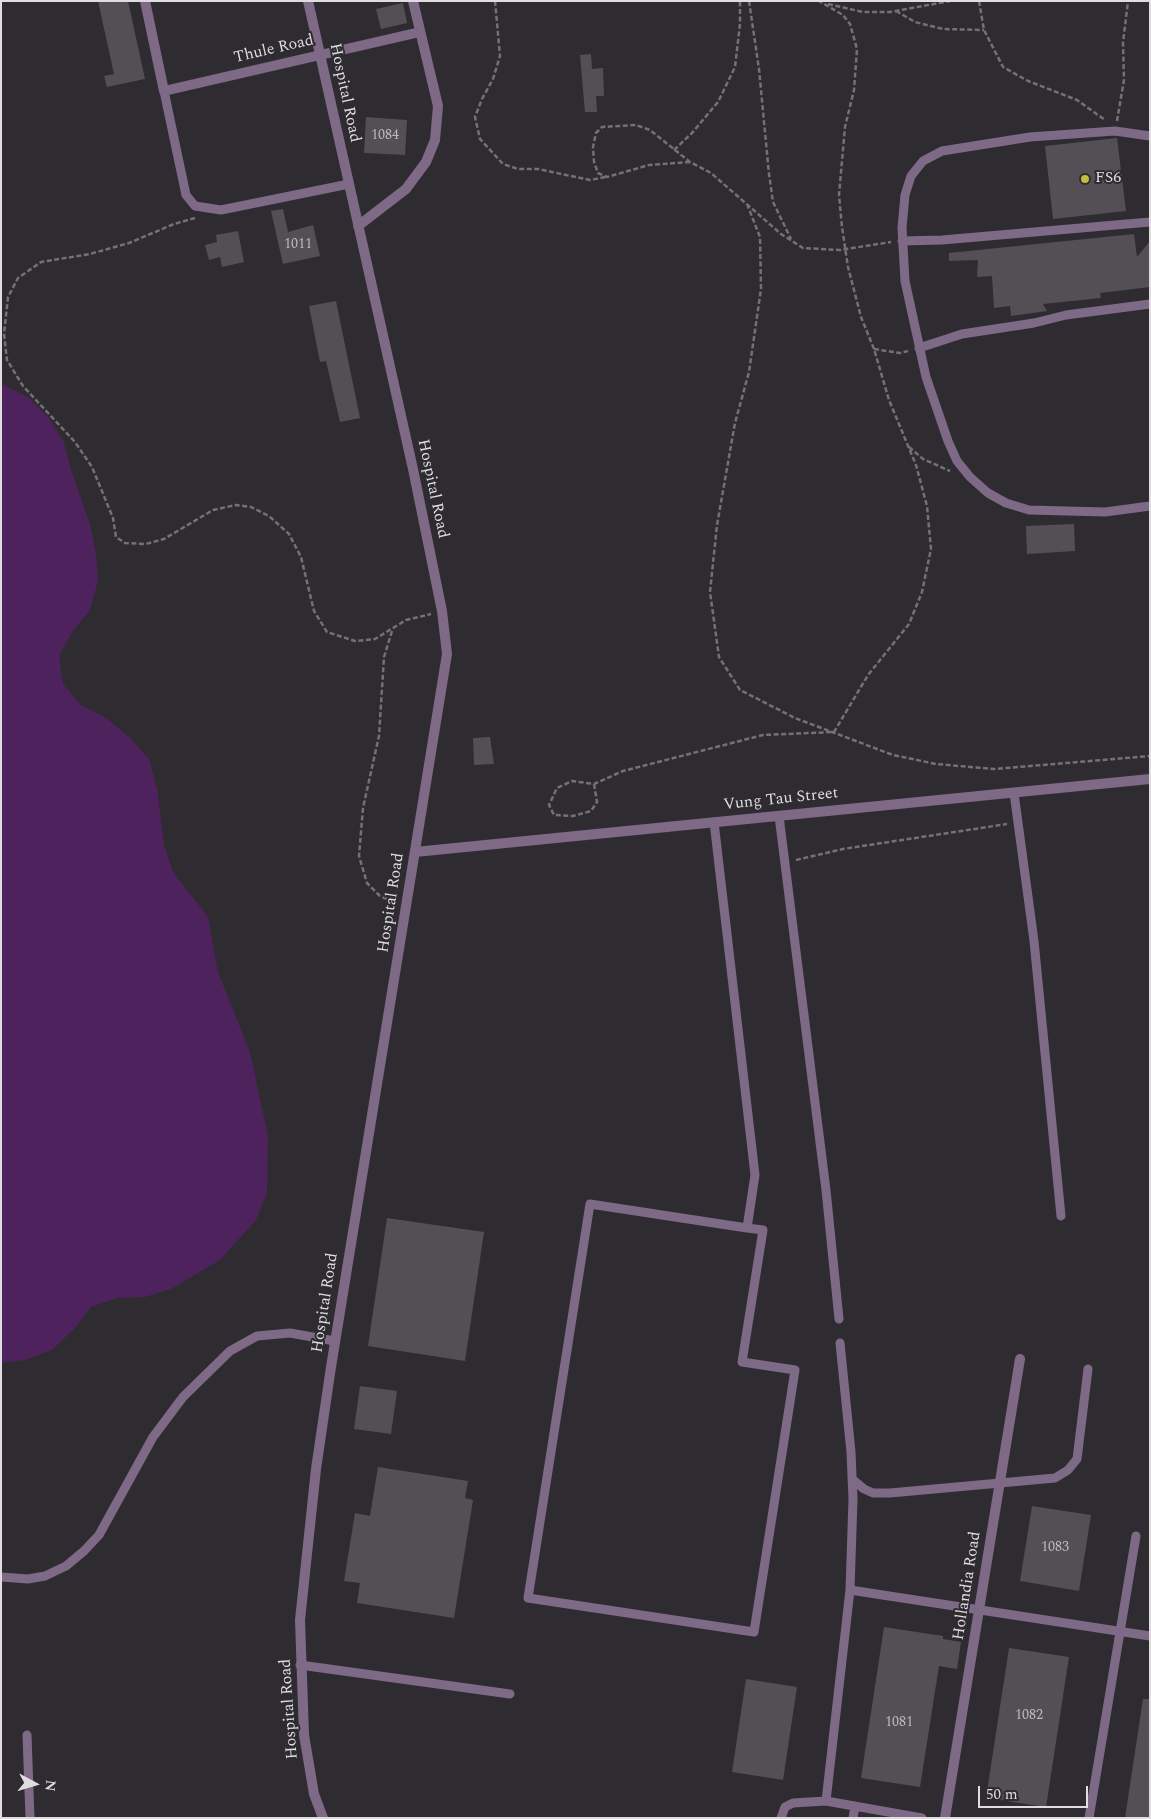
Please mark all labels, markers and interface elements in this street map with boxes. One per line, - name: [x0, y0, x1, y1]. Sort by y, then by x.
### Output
- street label: Thule Road: [232, 31, 316, 69]
- street label: Hospital Road: [324, 42, 364, 144]
- house number: 1084: [371, 128, 399, 144]
- place label: FS6: [1095, 169, 1121, 189]
- marker: FS6: [1079, 173, 1091, 185]
- house number: 1011: [284, 237, 312, 253]
- street label: Hospital Road: [412, 438, 452, 540]
- street label: Vung Tau Street: [723, 784, 839, 816]
- street label: Hospital Road: [375, 852, 409, 954]
- street label: Hospital Road: [309, 1252, 343, 1354]
- street label: Hollandia Road: [950, 1530, 986, 1642]
- house number: 1083: [1041, 1540, 1069, 1556]
- street label: Hospital Road: [277, 1658, 303, 1760]
- house number: 1082: [1015, 1708, 1043, 1724]
- house number: 1081: [885, 1715, 913, 1731]
- north arrow: [10, 1759, 60, 1809]
- scale bar: [981, 1776, 1091, 1808]
- text: N: [39, 1779, 61, 1792]
- text: 50 m: [986, 1783, 1018, 1806]

